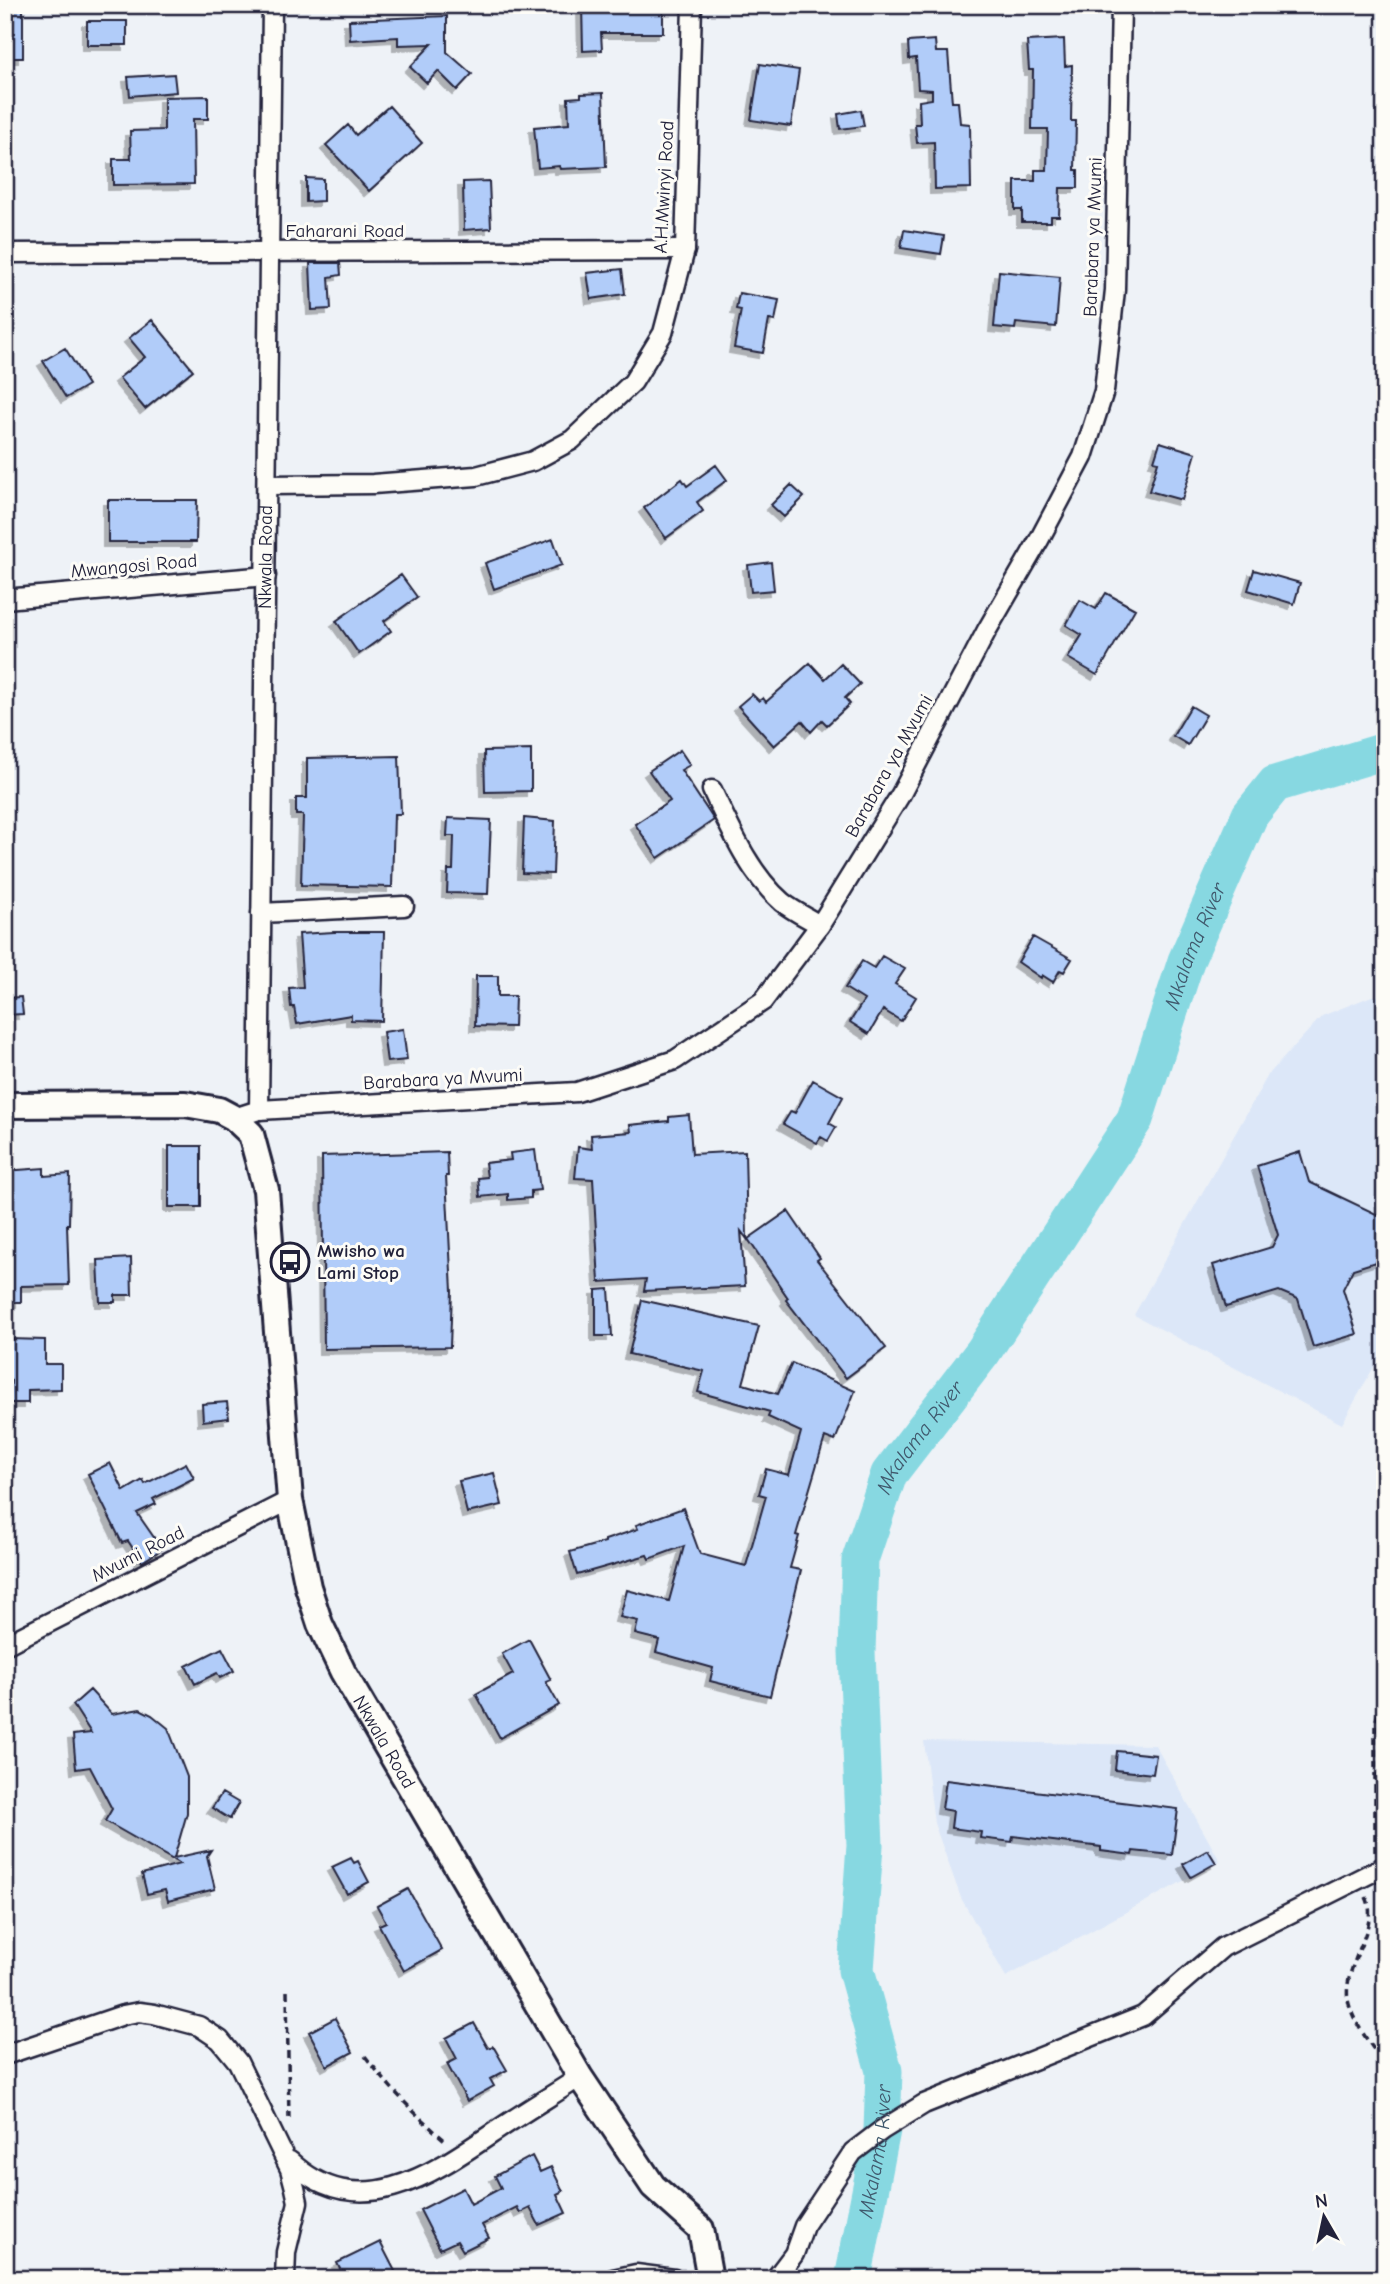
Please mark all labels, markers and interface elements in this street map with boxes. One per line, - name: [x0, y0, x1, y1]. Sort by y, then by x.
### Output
- street label: A.H.Mwinyi Road: [650, 120, 678, 254]
- street label: Barabara ya Mvumi: [1079, 157, 1107, 317]
- street label: Faharani Road: [286, 220, 404, 242]
- street label: Nkwala Road: [254, 505, 277, 609]
- street label: Mwangosi Road: [70, 550, 198, 582]
- street label: Barabara ya Mvumi: [841, 691, 937, 841]
- water label: Mkalama River: [1159, 878, 1231, 1014]
- street label: Barabara ya Mvumi: [363, 1064, 523, 1094]
- place label: Mwisho wa Lami Stop: [317, 1240, 405, 1284]
- bus stop icon: Mwisho wa Lami Stop: [269, 1241, 311, 1283]
- water label: Mkalama River: [871, 1375, 969, 1498]
- street label: Mvumi Road: [88, 1521, 188, 1587]
- street label: Nkwala Road: [348, 1692, 420, 1793]
- water label: Mkalama River: [853, 2083, 896, 2221]
- north arrow: [1288, 2182, 1358, 2252]
- text: N: [1314, 2189, 1329, 2213]

